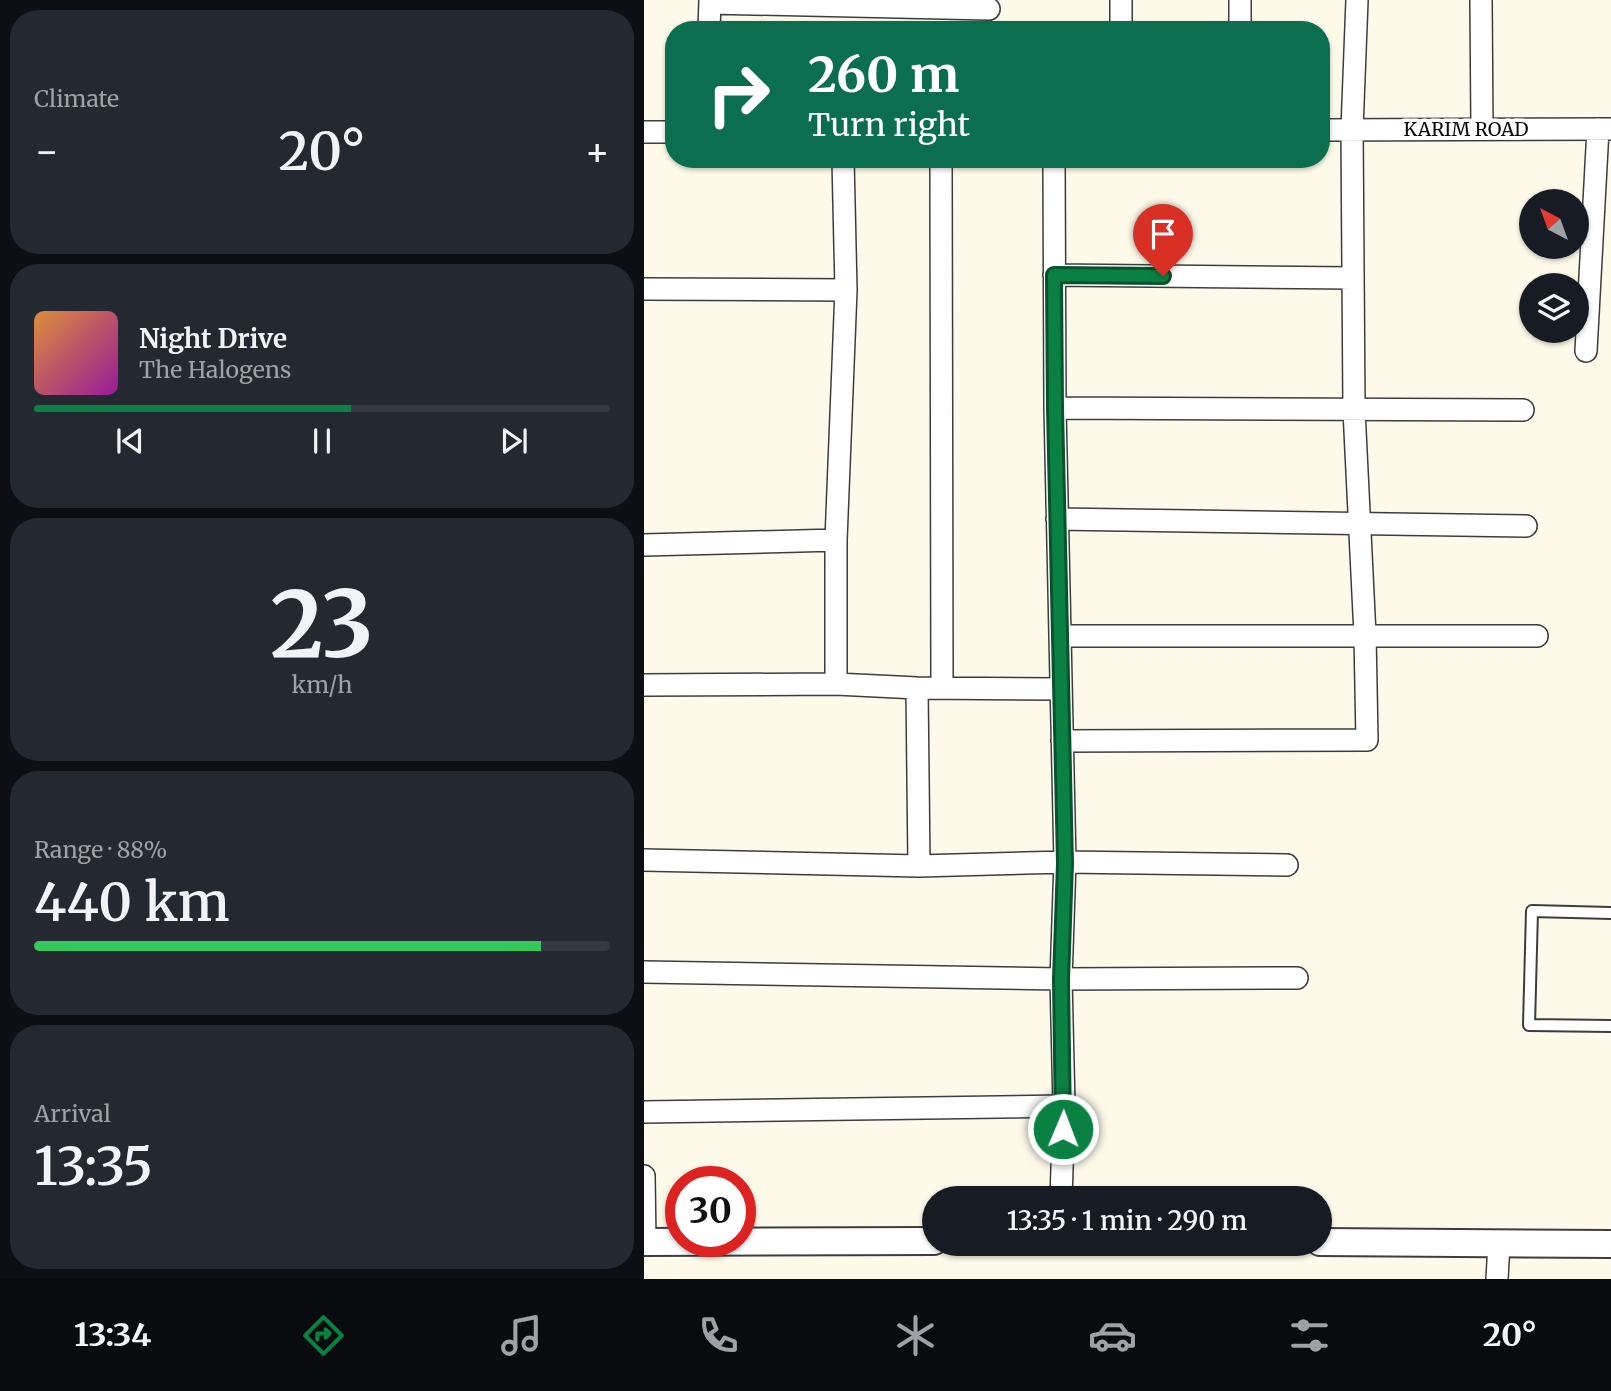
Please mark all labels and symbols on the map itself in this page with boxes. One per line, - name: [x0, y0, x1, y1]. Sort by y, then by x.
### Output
- street label: KARIM ROAD: [1403, 117, 1529, 141]
- north arrow: [1519, 189, 1589, 259]
- pin: [1133, 204, 1193, 276]
- position arrow: [1026, 1092, 1100, 1166]
- speed limit sign: 30: [665, 1166, 756, 1257]

